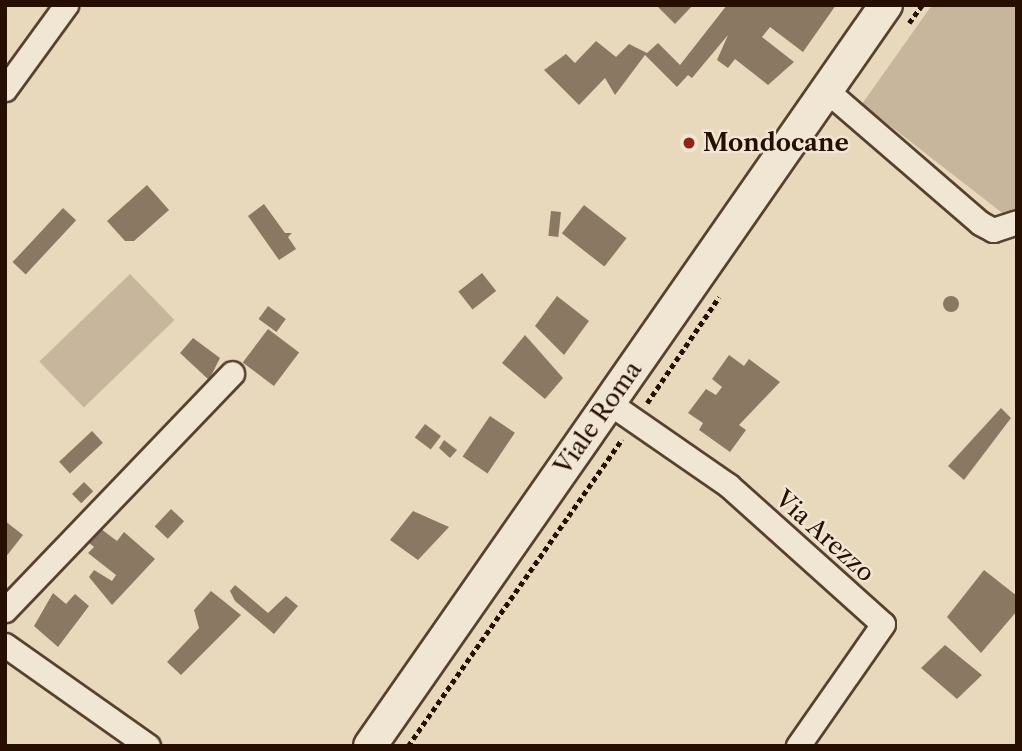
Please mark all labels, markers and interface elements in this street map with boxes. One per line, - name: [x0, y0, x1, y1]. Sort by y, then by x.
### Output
- place label: Mondocane: [703, 129, 849, 157]
- marker: Mondocane: [681, 135, 697, 151]
- street label: Viale Roma: [549, 356, 647, 480]
- street label: Via Arezzo: [769, 484, 881, 588]

